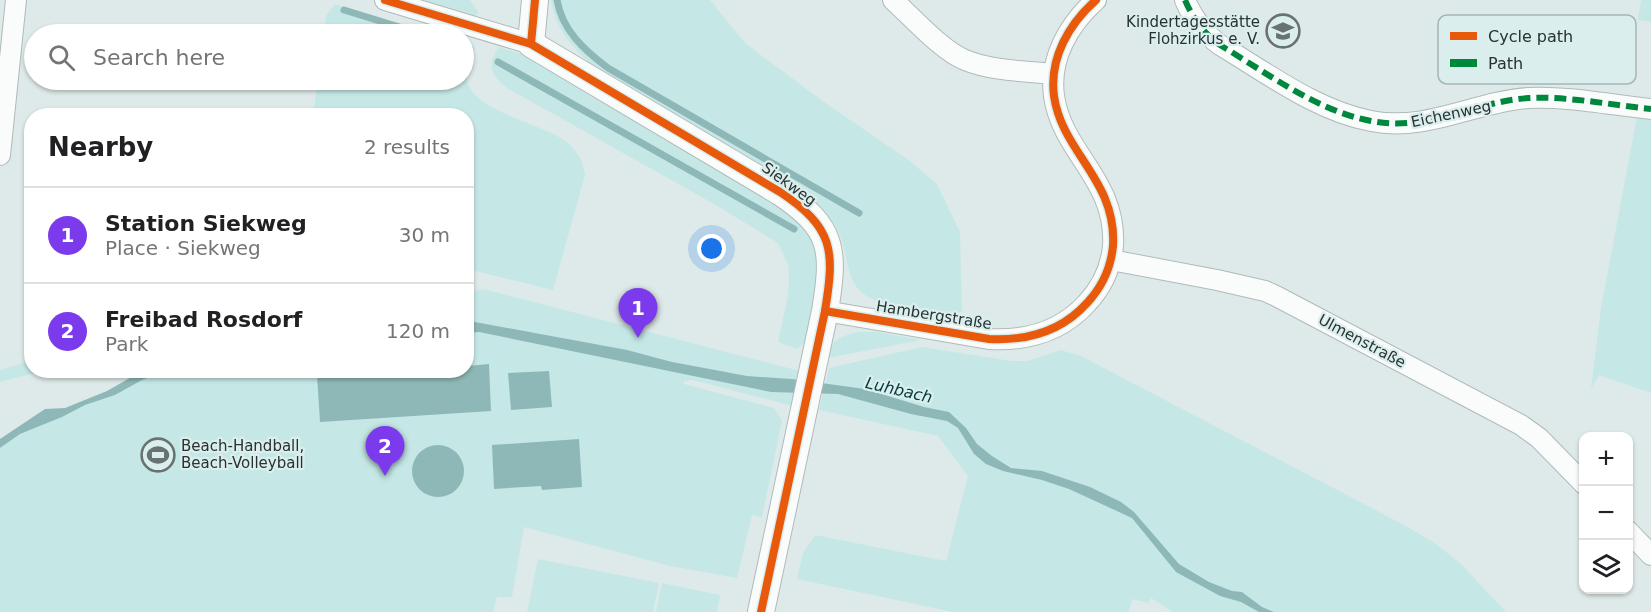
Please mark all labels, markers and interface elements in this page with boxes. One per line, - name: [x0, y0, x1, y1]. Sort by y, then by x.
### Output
- place label: Kindertagesstätte Flohzirkus e. V.: [1126, 13, 1260, 48]
- school or university icon: Kindertagesstätte Flohzirkus e. V.: [1265, 13, 1301, 49]
- legend: [1438, 15, 1636, 84]
- search box: [24, 24, 474, 90]
- text: Cycle path: [1488, 27, 1573, 46]
- icon: search: [45, 41, 78, 74]
- text: Search here: [93, 45, 225, 70]
- text: Path: [1488, 54, 1523, 73]
- street label: Eichenweg: [1409, 97, 1493, 131]
- text: Nearby: [48, 132, 153, 162]
- text: 2 results: [364, 135, 450, 159]
- street label: Siekweg: [758, 158, 820, 210]
- text: Station Siekweg: [105, 211, 307, 236]
- text: 1: [61, 223, 74, 247]
- text: 30 m: [399, 223, 450, 247]
- your location: [697, 234, 726, 263]
- text: Place · Siekweg: [105, 236, 261, 260]
- pin: 1: [618, 288, 658, 338]
- street label: Hambergstraße: [875, 297, 993, 333]
- text: Freibad Rosdorf: [105, 307, 302, 332]
- street label: Ulmenstraße: [1315, 310, 1409, 372]
- text: 2: [61, 319, 74, 343]
- text: 120 m: [386, 319, 450, 343]
- text: Park: [105, 332, 148, 356]
- water label: Luhbach: [864, 373, 934, 407]
- pin: 2: [366, 426, 404, 476]
- map controls: [1579, 432, 1633, 594]
- button: +: [1579, 432, 1633, 486]
- sports icon: Beach-Handball, Beach-Volleyball: [140, 437, 176, 473]
- place label: Beach-Handball, Beach-Volleyball: [181, 437, 304, 472]
- button: −: [1579, 486, 1633, 540]
- button: layers: [1579, 540, 1633, 594]

